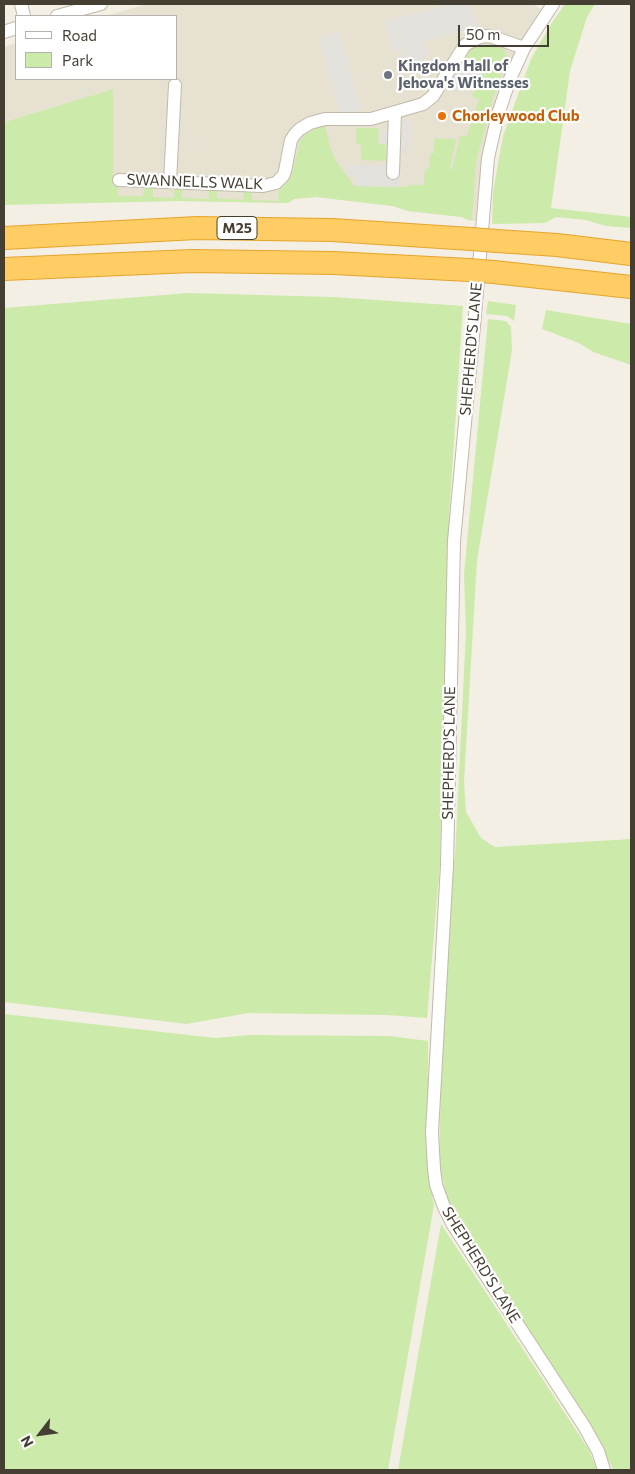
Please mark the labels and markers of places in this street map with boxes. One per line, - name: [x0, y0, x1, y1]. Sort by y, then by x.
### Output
- place label: Kingdom Hall of Jehova's Witnesses: [398, 57, 529, 92]
- marker: Kingdom Hall of Jehova's Witnesses: [382, 69, 394, 81]
- place label: Chorleywood Club: [452, 107, 580, 125]
- marker: Chorleywood Club: [436, 110, 448, 122]

